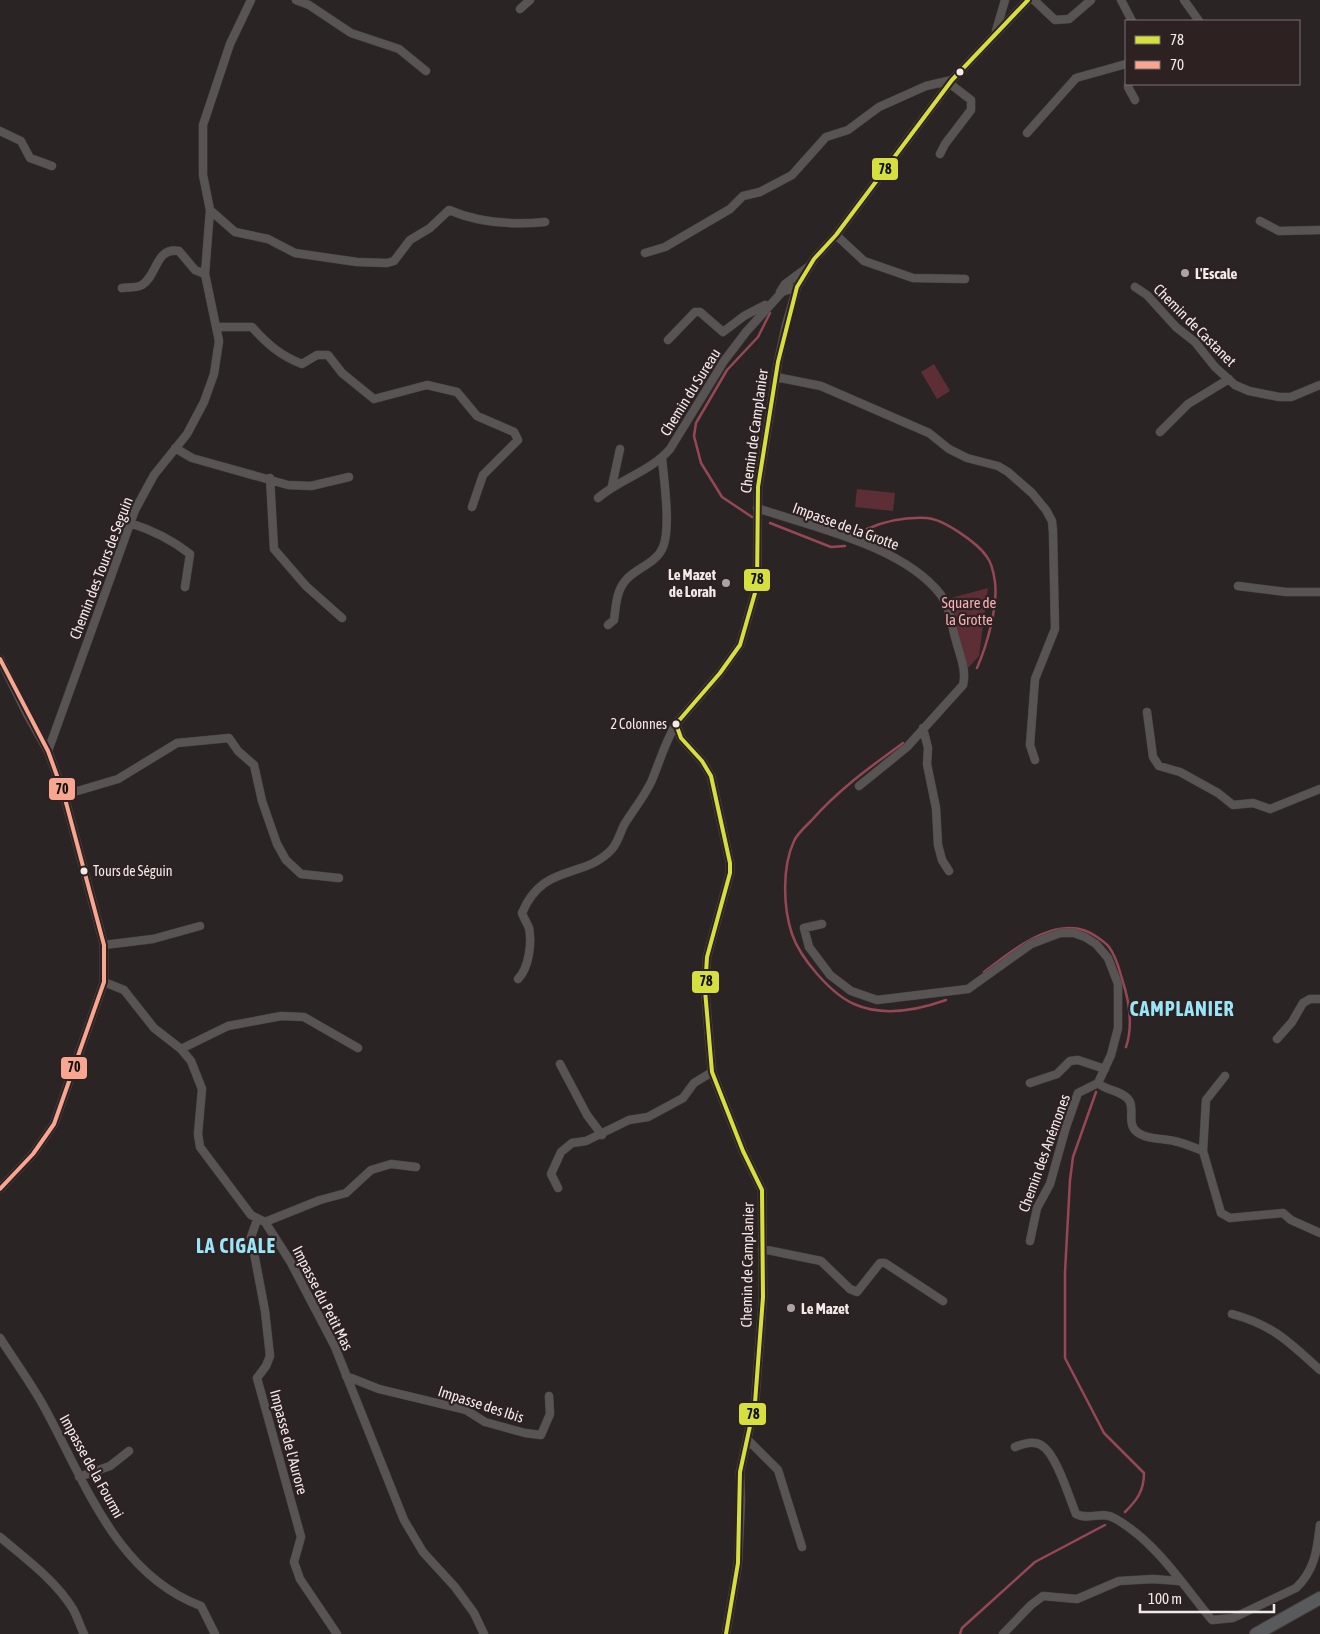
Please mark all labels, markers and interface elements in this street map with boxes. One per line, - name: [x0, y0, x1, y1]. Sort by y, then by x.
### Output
- legend: [1125, 20, 1300, 85]
- text: 78: [1170, 31, 1184, 48]
- text: 70: [1170, 56, 1184, 73]
- unlabelled marker: [955, 67, 965, 77]
- line badge: 78: [871, 157, 899, 181]
- text: 78: [878, 161, 892, 177]
- place label: L'Escale: [1195, 265, 1238, 282]
- marker: L'Escale: [1179, 267, 1191, 279]
- street label: Chemin de Castanet: [1150, 280, 1240, 370]
- street label: Chemin du Sureau: [656, 345, 724, 439]
- street label: Chemin de Camplanier: [737, 367, 771, 494]
- street label: Chemin des Tours de Seguin: [66, 494, 136, 642]
- street label: Impasse de la Grotte: [791, 499, 902, 553]
- place label: Le Mazet de Lorah: [668, 566, 717, 600]
- line badge: 78: [743, 568, 771, 592]
- text: 78: [750, 571, 764, 587]
- marker: Le Mazet de Lorah: [720, 577, 732, 589]
- park label: Square de la Grotte: [942, 594, 997, 628]
- place label: 2 Colonnes: [611, 716, 667, 732]
- marker: 2 Colonnes: [671, 719, 681, 729]
- line badge: 70: [48, 777, 76, 801]
- text: 70: [55, 781, 69, 797]
- place label: Tours de Séguin: [93, 863, 173, 879]
- marker: Tours de Séguin: [79, 866, 89, 876]
- line badge: 78: [691, 970, 720, 994]
- text: 78: [699, 973, 713, 989]
- district label: CAMPLANIER: [1130, 997, 1234, 1020]
- line badge: 70: [60, 1056, 88, 1080]
- text: 70: [67, 1059, 81, 1075]
- street label: Chemin des Anémones: [1015, 1092, 1073, 1214]
- street label: Chemin de Camplanier: [737, 1202, 757, 1328]
- district label: LA CIGALE: [196, 1234, 276, 1257]
- street label: Impasse du Petit Mas: [289, 1243, 357, 1353]
- place label: Le Mazet: [801, 1300, 850, 1317]
- marker: Le Mazet: [785, 1302, 797, 1314]
- street label: Impasse des Ibis: [436, 1382, 526, 1426]
- street label: Impasse de l'Aurore: [267, 1388, 311, 1496]
- line badge: 78: [738, 1402, 767, 1426]
- text: 78: [746, 1406, 760, 1422]
- street label: Impasse de la Fourmi: [56, 1411, 128, 1521]
- scale bar: [1140, 1582, 1274, 1614]
- text: 100 m: [1148, 1590, 1182, 1607]

